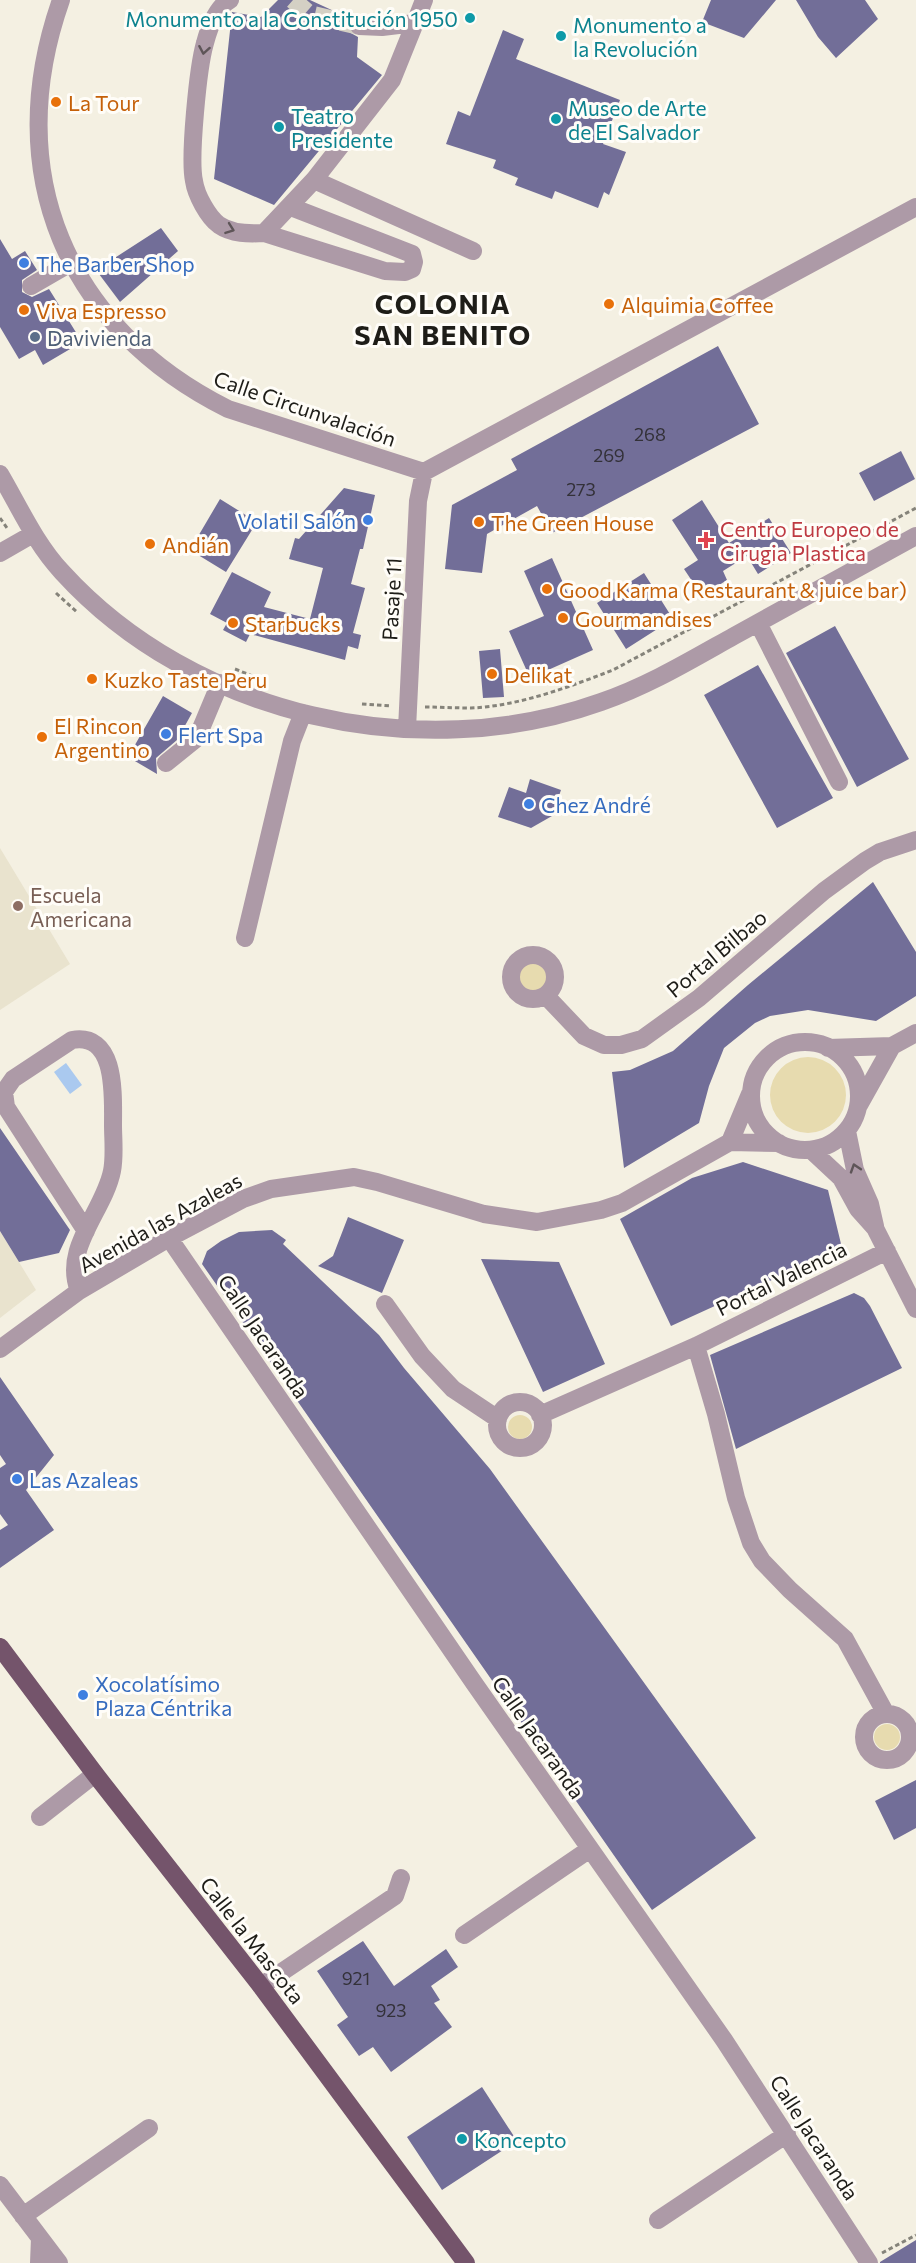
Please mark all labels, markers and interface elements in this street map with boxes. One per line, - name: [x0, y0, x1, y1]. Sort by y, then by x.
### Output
- place label: Monumento a la Constitución 1950: [125, 6, 458, 31]
- marker: Monumento a la Constitución 1950: [463, 11, 477, 25]
- place label: Monumento a la Revolución: [573, 12, 707, 61]
- marker: Monumento a la Revolución: [554, 29, 568, 43]
- one-way arrow: [199, 46, 211, 55]
- place label: La Tour: [68, 90, 140, 115]
- marker: La Tour: [49, 95, 63, 109]
- place label: Museo de Arte de El Salvador: [568, 95, 707, 144]
- place label: Teatro Presidente: [291, 103, 393, 152]
- marker: Museo de Arte de El Salvador: [549, 112, 563, 126]
- marker: Teatro Presidente: [272, 120, 286, 134]
- one-way arrow: [225, 222, 235, 235]
- place label: The Barber Shop: [36, 251, 195, 276]
- marker: The Barber Shop: [17, 256, 31, 270]
- district label: COLONIA SAN BENITO: [354, 287, 532, 351]
- place label: Alquimia Coffee: [621, 292, 774, 317]
- marker: Alquimia Coffee: [602, 297, 616, 311]
- place label: Viva Espresso: [36, 298, 167, 323]
- marker: Viva Espresso: [17, 303, 31, 317]
- place label: Davivienda: [47, 325, 152, 350]
- marker: Davivienda: [28, 330, 42, 344]
- street label: Calle Circunvalación: [211, 365, 399, 451]
- house number: 268: [634, 423, 666, 445]
- house number: 269: [593, 444, 625, 466]
- house number: 273: [566, 478, 596, 500]
- place label: Volatil Salón: [238, 508, 356, 533]
- place label: The Green House: [491, 510, 654, 535]
- marker: Volatil Salón: [361, 513, 375, 527]
- marker: The Green House: [472, 515, 486, 529]
- place label: Centro Europeo de Cirugia Plastica: [720, 516, 899, 565]
- marker: Centro Europeo de Cirugia Plastica: [697, 531, 715, 549]
- place label: Andián: [162, 532, 229, 557]
- marker: Andián: [143, 537, 157, 551]
- street label: Pasaje 11: [376, 557, 406, 641]
- place label: Good Karma (Restaurant & juice bar): [559, 577, 907, 602]
- marker: Good Karma (Restaurant & juice bar): [540, 582, 554, 596]
- place label: Gourmandises: [575, 606, 712, 631]
- place label: Starbucks: [245, 611, 341, 636]
- marker: Gourmandises: [556, 611, 570, 625]
- marker: Starbucks: [226, 616, 240, 630]
- place label: Delikat: [504, 662, 572, 687]
- place label: Kuzko Taste Peru: [104, 667, 267, 692]
- marker: Delikat: [485, 667, 499, 681]
- marker: Kuzko Taste Peru: [85, 672, 99, 686]
- place label: El Rincon Argentino: [54, 713, 150, 762]
- place label: Flert Spa: [178, 722, 263, 747]
- marker: Flert Spa: [159, 727, 173, 741]
- marker: El Rincon Argentino: [35, 730, 49, 744]
- place label: Chez André: [541, 792, 651, 817]
- marker: Chez André: [522, 797, 536, 811]
- place label: Escuela Americana: [30, 882, 132, 931]
- marker: Escuela Americana: [11, 899, 25, 913]
- street label: Portal Bilbao: [661, 904, 771, 1002]
- one-way arrow: [850, 1163, 862, 1174]
- street label: Avenida las Azaleas: [74, 1167, 246, 1277]
- street label: Portal Valencia: [712, 1236, 850, 1320]
- street label: Calle Jacaranda: [213, 1269, 315, 1403]
- place label: Las Azaleas: [29, 1467, 138, 1492]
- marker: Las Azaleas: [10, 1472, 24, 1486]
- place label: Xocolatísimo Plaza Céntrika: [95, 1671, 232, 1720]
- street label: Calle Jacaranda: [487, 1671, 591, 1803]
- marker: Xocolatísimo Plaza Céntrika: [76, 1688, 90, 1702]
- street label: Calle la Mascota: [196, 1872, 310, 2008]
- house number: 921: [342, 1967, 370, 1989]
- house number: 923: [375, 1999, 407, 2021]
- street label: Calle Jacaranda: [765, 2070, 865, 2204]
- place label: Koncepto: [474, 2127, 567, 2152]
- marker: Koncepto: [455, 2132, 469, 2146]

